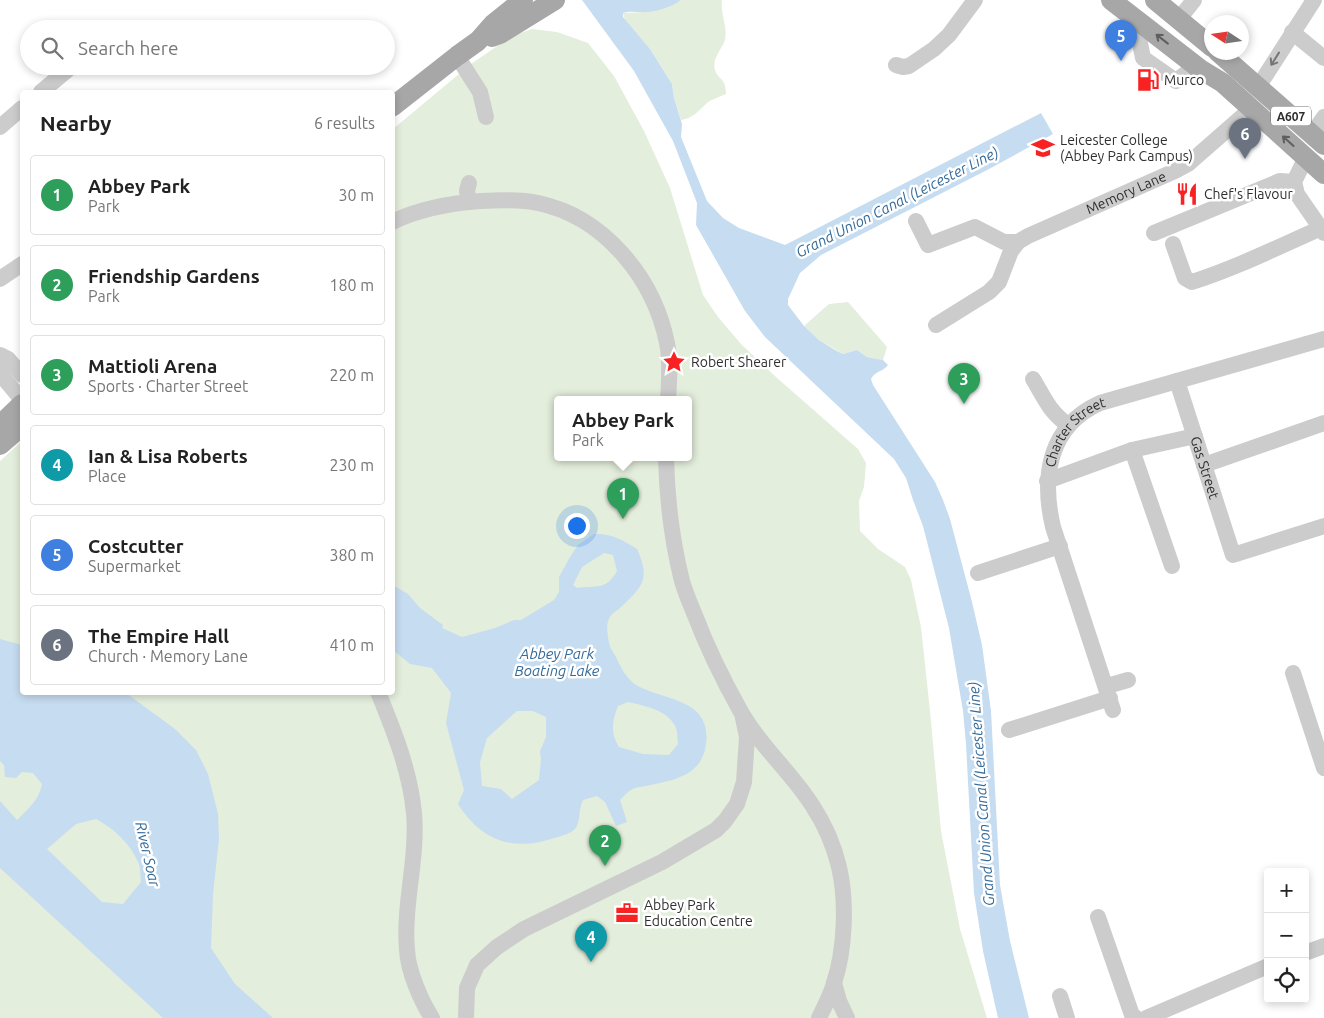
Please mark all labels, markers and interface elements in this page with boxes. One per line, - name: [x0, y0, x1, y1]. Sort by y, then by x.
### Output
- north arrow: [1204, 15, 1249, 60]
- search box: [20, 20, 395, 75]
- pin: 5: [1105, 20, 1137, 61]
- icon: search: [38, 34, 66, 62]
- one-way arrow: [1156, 34, 1169, 45]
- text: Search here: [78, 37, 178, 59]
- one-way arrow: [1270, 52, 1280, 66]
- fuel station icon: Murco: [1135, 67, 1161, 93]
- place label: Murco: [1164, 72, 1204, 88]
- road number: A607: [1271, 106, 1311, 125]
- text: Nearby: [40, 111, 111, 135]
- text: 6 results: [314, 114, 375, 132]
- pin: 6: [1229, 118, 1261, 159]
- place label: Leicester College (Abbey Park Campus): [1060, 132, 1193, 164]
- school or university icon: Leicester College (Abbey Park Campus): [1030, 135, 1056, 161]
- one-way arrow: [1282, 136, 1295, 147]
- water label: Grand Union Canal (Leicester Line): [793, 143, 1001, 261]
- street label: Memory Lane: [1083, 168, 1168, 217]
- text: Abbey Park: [88, 175, 190, 197]
- restaurant icon: Chef's Flavour: [1174, 181, 1200, 207]
- text: 1: [52, 186, 62, 204]
- text: 30 m: [338, 186, 374, 204]
- place label: Chef's Flavour: [1204, 186, 1294, 202]
- text: Park: [88, 197, 120, 215]
- text: Friendship Gardens: [88, 265, 260, 287]
- text: 2: [52, 276, 62, 294]
- text: 180 m: [329, 276, 374, 294]
- text: Park: [88, 287, 120, 305]
- place icon: Robert Shearer: [661, 349, 687, 375]
- place label: Robert Shearer: [691, 354, 787, 370]
- text: Mattioli Arena: [88, 355, 217, 377]
- pin: 3: [948, 363, 980, 404]
- text: 3: [52, 366, 62, 384]
- text: 220 m: [329, 366, 374, 384]
- text: Sports · Charter Street: [88, 377, 248, 395]
- street label: Charter Street: [1042, 394, 1108, 469]
- popup: [554, 396, 692, 461]
- text: Abbey Park: [572, 409, 674, 431]
- text: Park: [572, 431, 604, 449]
- street label: Gas Street: [1187, 434, 1223, 501]
- text: Ian & Lisa Roberts: [88, 445, 248, 467]
- text: 4: [52, 456, 62, 474]
- text: 230 m: [329, 456, 374, 474]
- text: Place: [88, 467, 126, 485]
- pin: 1: [607, 478, 639, 519]
- your location: [564, 513, 590, 539]
- text: Costcutter: [88, 535, 184, 557]
- text: 5: [52, 546, 62, 564]
- text: 380 m: [329, 546, 374, 564]
- text: Supermarket: [88, 557, 181, 575]
- text: The Empire Hall: [88, 625, 229, 647]
- text: 6: [52, 636, 62, 654]
- text: 410 m: [329, 636, 374, 654]
- water label: Abbey Park Boating Lake: [515, 645, 600, 679]
- text: Church · Memory Lane: [88, 647, 248, 665]
- water label: Grand Union Canal (Leicester Line): [965, 681, 997, 907]
- water label: River Soar: [132, 820, 164, 889]
- pin: 2: [589, 825, 621, 866]
- map controls: [1264, 868, 1309, 1003]
- button: +: [1264, 868, 1309, 913]
- place label: Abbey Park Education Centre: [644, 897, 753, 929]
- office icon: Abbey Park Education Centre: [614, 900, 640, 926]
- button: −: [1264, 913, 1309, 958]
- pin: 4: [575, 921, 607, 962]
- button: locate: [1264, 958, 1309, 1003]

